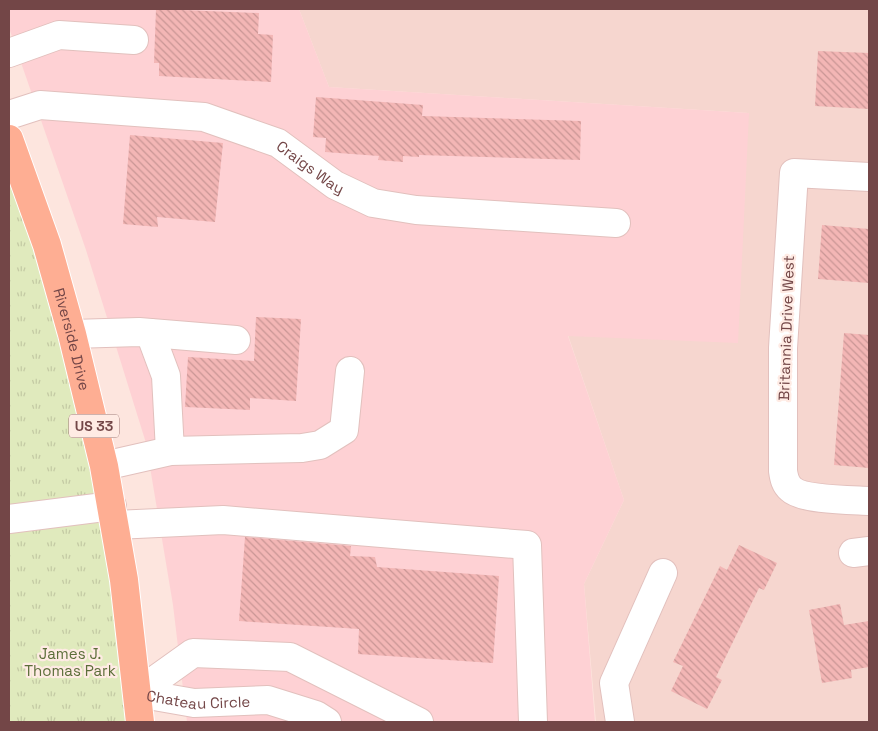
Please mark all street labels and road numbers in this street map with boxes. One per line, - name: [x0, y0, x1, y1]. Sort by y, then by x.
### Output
- street label: Craigs Way: [273, 136, 348, 198]
- street label: Britannia Drive West: [774, 255, 798, 401]
- street label: Riverside Drive: [50, 285, 95, 392]
- road number: US 33: [69, 414, 119, 438]
- street label: Chateau Circle: [145, 685, 251, 713]

